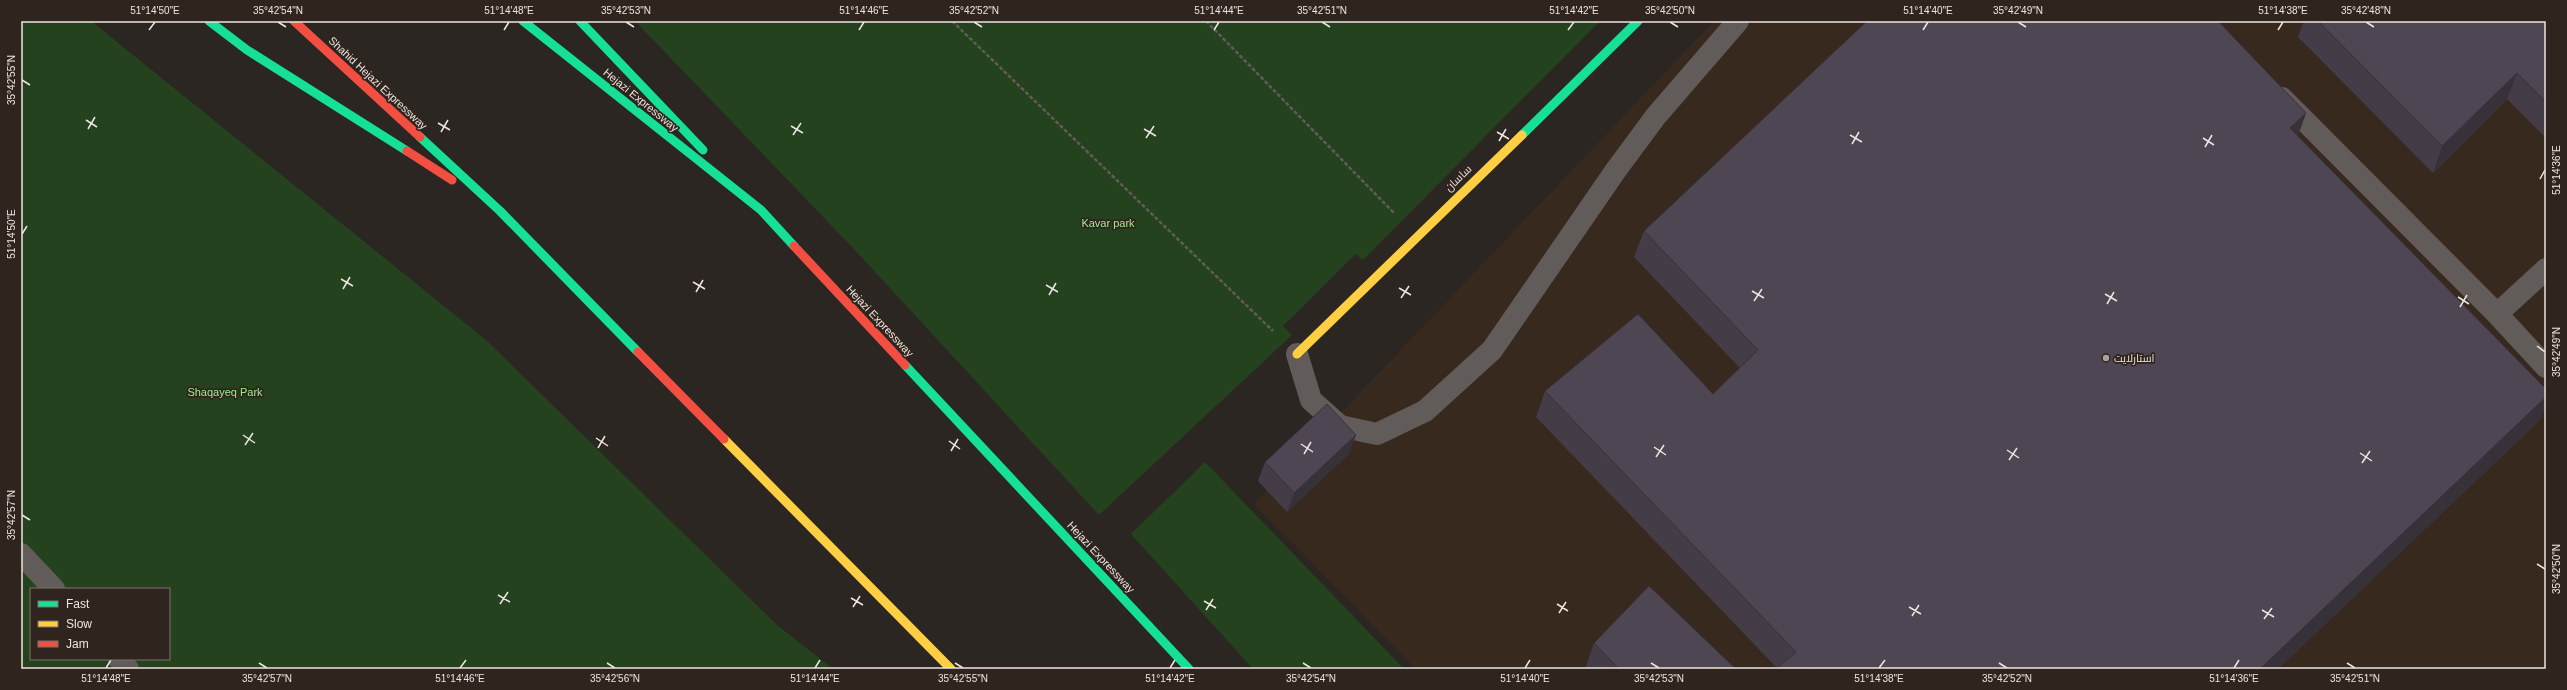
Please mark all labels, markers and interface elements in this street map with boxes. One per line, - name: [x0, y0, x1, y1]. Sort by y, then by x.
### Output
- text: 51°14'50"E: [130, 5, 180, 16]
- text: 35°42'54"N: [253, 5, 303, 16]
- text: 51°14'48"E: [484, 5, 534, 16]
- text: 35°42'53"N: [601, 5, 651, 16]
- text: 51°14'46"E: [839, 5, 889, 16]
- text: 35°42'52"N: [949, 5, 999, 16]
- text: 51°14'44"E: [1194, 5, 1244, 16]
- text: 35°42'51"N: [1297, 5, 1347, 16]
- text: 51°14'42"E: [1549, 5, 1599, 16]
- text: 35°42'50"N: [1645, 5, 1695, 16]
- text: 51°14'40"E: [1903, 5, 1953, 16]
- text: 35°42'49"N: [1993, 5, 2043, 16]
- text: 51°14'38"E: [2258, 5, 2308, 16]
- text: 35°42'48"N: [2341, 5, 2391, 16]
- street label: Shahid Hejazi Expressway: [326, 34, 430, 132]
- text: 35°42'55"N: [6, 55, 17, 105]
- street label: Hejazi Expressway: [601, 66, 681, 134]
- text: 51°14'36"E: [2551, 145, 2562, 195]
- street label: ساسان: [1442, 163, 1474, 194]
- text: 51°14'50"E: [6, 209, 17, 259]
- park label: Kavar park: [1081, 217, 1135, 229]
- street label: Hejazi Expressway: [844, 283, 916, 359]
- text: 35°42'49"N: [2551, 327, 2562, 377]
- place label: استارلایت: [2114, 352, 2154, 365]
- marker: استارلایت: [2101, 353, 2111, 363]
- park label: Shaqayeq Park: [187, 386, 263, 398]
- text: 35°42'57"N: [6, 490, 17, 540]
- street label: Hejazi Expressway: [1065, 519, 1137, 595]
- text: 35°42'50"N: [2551, 544, 2562, 594]
- legend: [30, 588, 170, 660]
- text: Fast: [66, 597, 90, 611]
- text: Slow: [66, 617, 92, 631]
- text: Jam: [66, 637, 89, 651]
- text: 51°14'48"E: [81, 673, 131, 684]
- text: 35°42'57"N: [242, 673, 292, 684]
- text: 51°14'46"E: [435, 673, 485, 684]
- text: 35°42'56"N: [590, 673, 640, 684]
- text: 51°14'44"E: [790, 673, 840, 684]
- text: 35°42'55"N: [938, 673, 988, 684]
- text: 51°14'42"E: [1145, 673, 1195, 684]
- text: 35°42'54"N: [1286, 673, 1336, 684]
- text: 51°14'40"E: [1500, 673, 1550, 684]
- text: 35°42'53"N: [1634, 673, 1684, 684]
- text: 51°14'38"E: [1854, 673, 1904, 684]
- text: 35°42'52"N: [1982, 673, 2032, 684]
- text: 51°14'36"E: [2209, 673, 2259, 684]
- text: 35°42'51"N: [2330, 673, 2380, 684]

